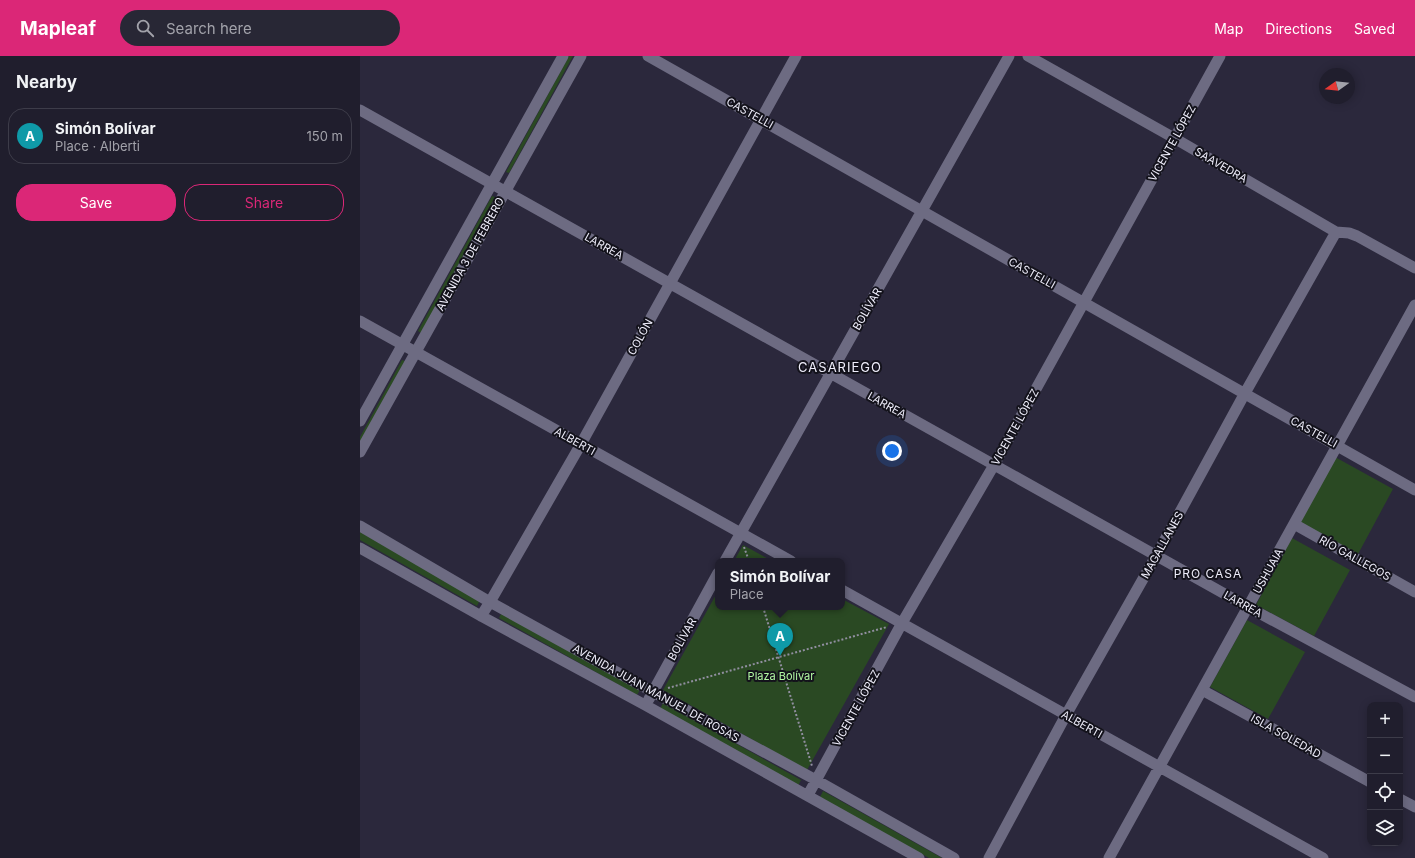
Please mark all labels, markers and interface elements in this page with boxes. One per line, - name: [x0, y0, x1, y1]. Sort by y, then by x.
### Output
- search box: [120, 10, 400, 46]
- text: Mapleaf: [20, 17, 96, 40]
- icon: search: [134, 17, 156, 39]
- text: Search here: [166, 19, 252, 38]
- text: Map: [1214, 20, 1243, 37]
- text: Directions: [1265, 20, 1332, 37]
- text: Saved: [1354, 20, 1395, 37]
- north arrow: [1319, 68, 1355, 104]
- text: Nearby: [16, 72, 77, 92]
- street label: CASTELLI: [724, 94, 776, 132]
- street label: VICENTE LÓPEZ: [1145, 102, 1199, 184]
- text: Simón Bolívar: [55, 119, 156, 138]
- text: A: [25, 128, 35, 144]
- text: 150 m: [307, 128, 343, 144]
- text: Place · Alberti: [55, 138, 140, 154]
- street label: SAAVEDRA: [1192, 144, 1250, 186]
- button: Save: [16, 184, 176, 221]
- button: Share: [184, 184, 344, 221]
- street label: AVENIDA 3 DE FEBRERO: [433, 195, 507, 313]
- street label: LARREA: [582, 230, 626, 263]
- street label: CASTELLI: [1006, 254, 1058, 292]
- street label: BOLÍVAR: [849, 285, 885, 333]
- street label: COLÓN: [624, 317, 656, 357]
- district label: CASARIEGO: [798, 359, 882, 375]
- street label: VICENTE LÓPEZ: [988, 386, 1042, 468]
- street label: LARREA: [865, 389, 909, 422]
- street label: CASTELLI: [1288, 413, 1340, 451]
- street label: ALBERTI: [552, 424, 598, 458]
- your location: [882, 441, 902, 461]
- street label: MAGALLANES: [1138, 509, 1186, 581]
- street label: RÍO GALLEGOS: [1317, 533, 1393, 583]
- street label: USHUAIA: [1250, 546, 1286, 596]
- popup: [715, 558, 845, 610]
- district label: PRO CASA: [1174, 566, 1242, 581]
- text: Simón Bolívar: [730, 567, 830, 586]
- text: Place: [730, 586, 763, 602]
- street label: LARREA: [1221, 588, 1265, 621]
- street label: BOLÍVAR: [665, 615, 699, 663]
- pin: A: [767, 623, 793, 656]
- street label: AVENIDA JUAN MANUEL DE ROSAS: [570, 641, 742, 745]
- street label: VICENTE LÓPEZ: [829, 667, 883, 749]
- park label: Plaza Bolívar: [748, 669, 814, 683]
- map controls: [1367, 702, 1403, 846]
- button: +: [1367, 702, 1403, 738]
- street label: ALBERTI: [1059, 707, 1105, 741]
- street label: ISLA SOLEDAD: [1248, 711, 1324, 761]
- button: −: [1367, 738, 1403, 774]
- button: locate: [1367, 774, 1403, 810]
- button: layers: [1367, 810, 1403, 846]

